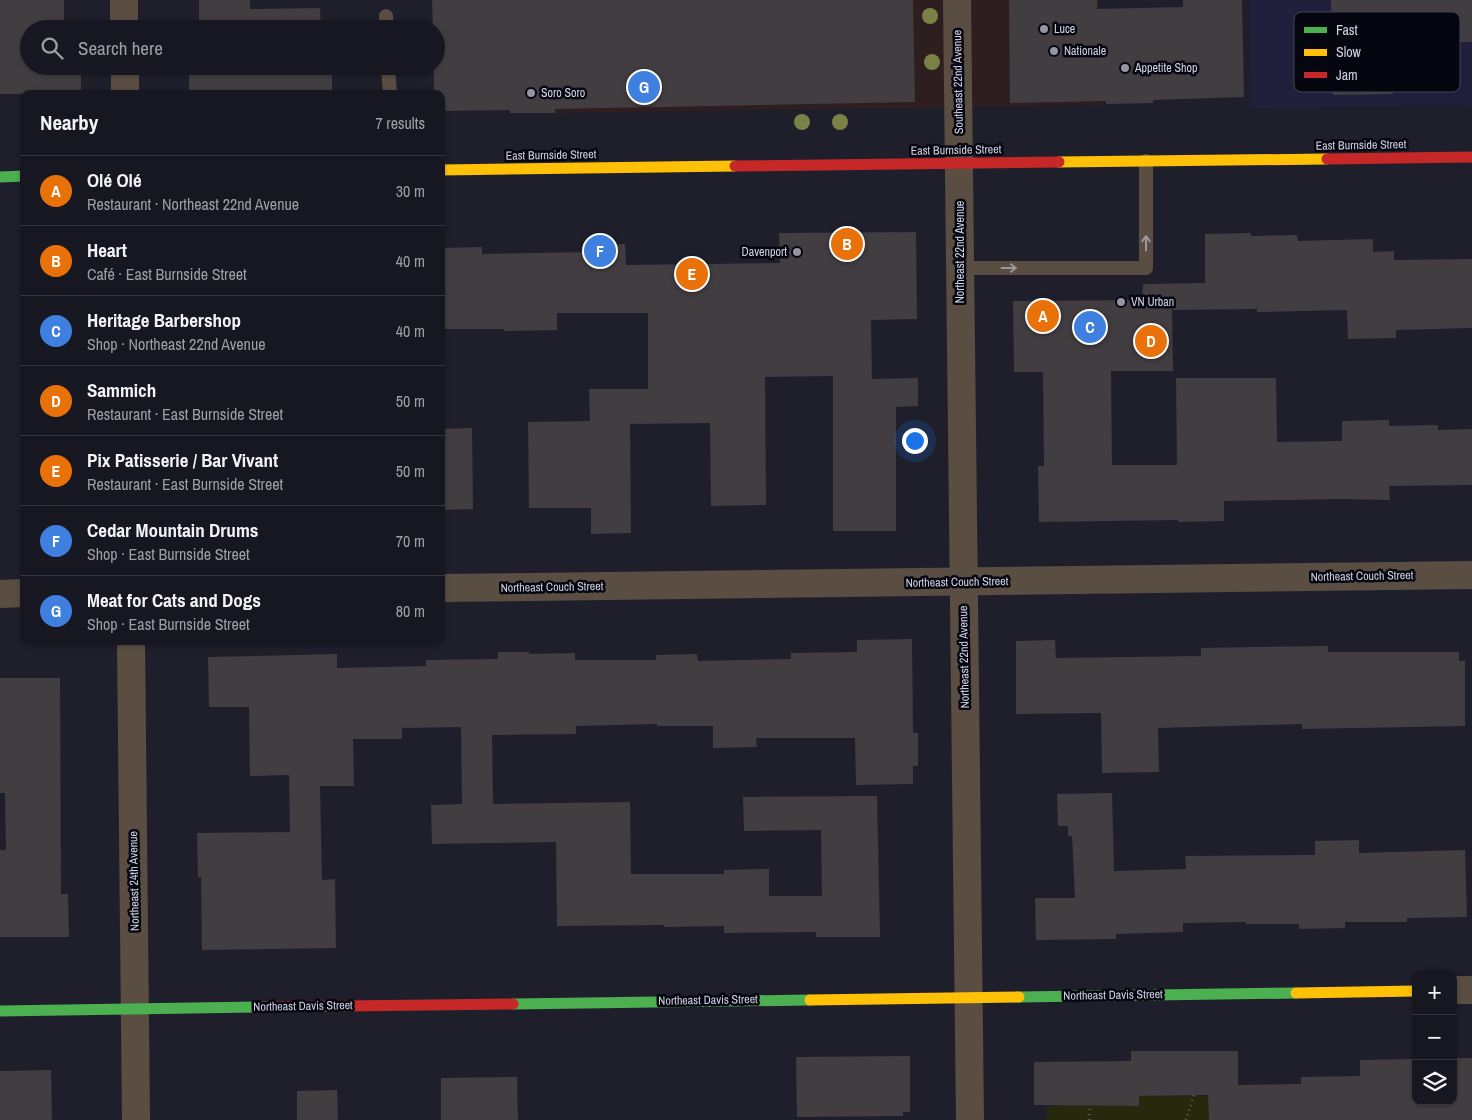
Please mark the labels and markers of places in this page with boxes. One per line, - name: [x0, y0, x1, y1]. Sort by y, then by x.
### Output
- place label: Luce: [1054, 21, 1075, 37]
- marker: Luce: [1038, 23, 1050, 35]
- place label: Nationale: [1064, 43, 1106, 59]
- marker: Nationale: [1048, 45, 1060, 57]
- place label: Appetite Shop: [1134, 60, 1197, 76]
- marker: Appetite Shop: [1119, 62, 1131, 74]
- pin: G: [628, 68, 660, 106]
- place label: Soro Soro: [541, 85, 585, 101]
- marker: Soro Soro: [525, 87, 537, 99]
- pin: B: [831, 225, 863, 263]
- pin: F: [584, 232, 616, 270]
- place label: Davenport: [742, 244, 787, 260]
- marker: Davenport: [791, 246, 803, 258]
- pin: E: [676, 255, 708, 293]
- place label: VN Urban: [1131, 294, 1174, 310]
- marker: VN Urban: [1115, 296, 1127, 308]
- pin: A: [1027, 297, 1059, 335]
- pin: C: [1074, 308, 1106, 346]
- pin: D: [1135, 322, 1167, 360]

